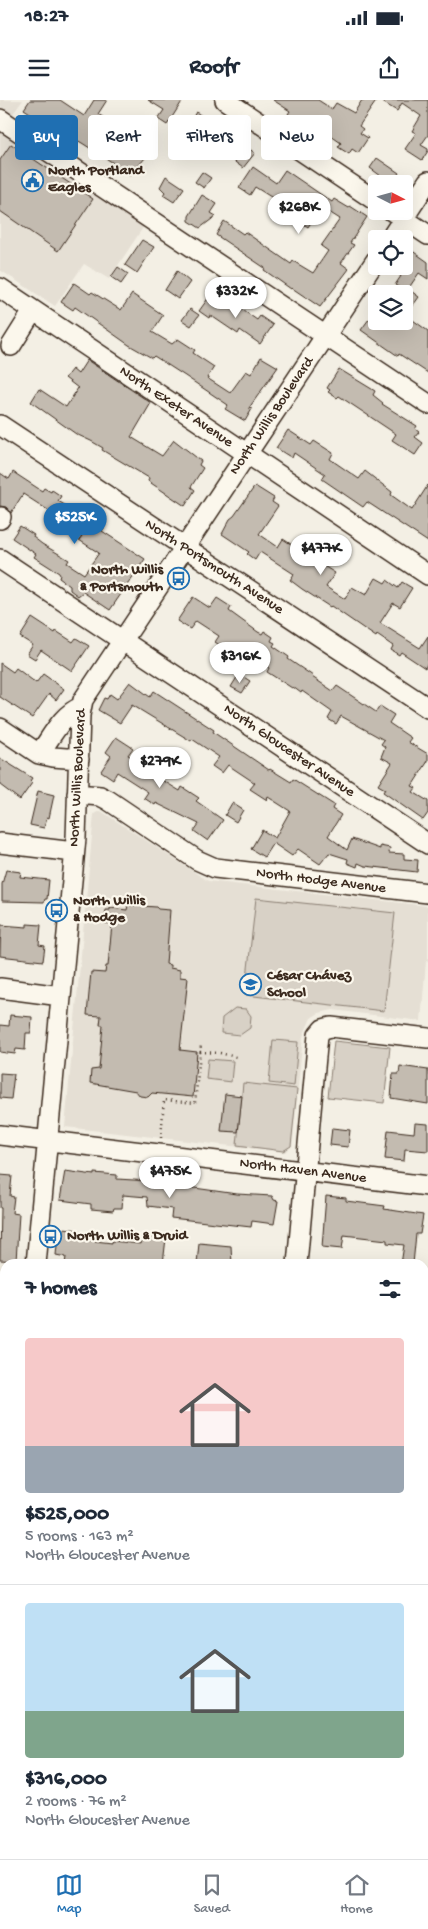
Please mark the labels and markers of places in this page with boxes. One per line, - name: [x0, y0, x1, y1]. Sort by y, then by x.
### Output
- place label: North Portland Eagles: [48, 162, 146, 197]
- public building icon: North Portland Eagles: [20, 168, 44, 192]
- pin: $268K: [264, 192, 334, 235]
- pin: $332K: [201, 276, 271, 319]
- pin: $525K: [40, 502, 110, 545]
- pin: $477K: [286, 534, 356, 576]
- place label: North Willis & Portsmouth: [80, 561, 164, 596]
- bus stop icon: North Willis & Portsmouth: [167, 567, 191, 591]
- pin: $316K: [205, 642, 275, 684]
- pin: $279K: [125, 746, 195, 789]
- place label: North Willis & Hodge: [73, 892, 146, 927]
- bus stop icon: North Willis & Hodge: [45, 898, 69, 922]
- place label: César Chávez School: [266, 967, 352, 1002]
- school or university icon: César Chávez School: [239, 973, 263, 997]
- pin: $475K: [135, 1156, 205, 1199]
- bus stop icon: North Willis & Druid: [39, 1224, 63, 1248]
- place label: North Willis & Druid: [67, 1227, 189, 1245]

